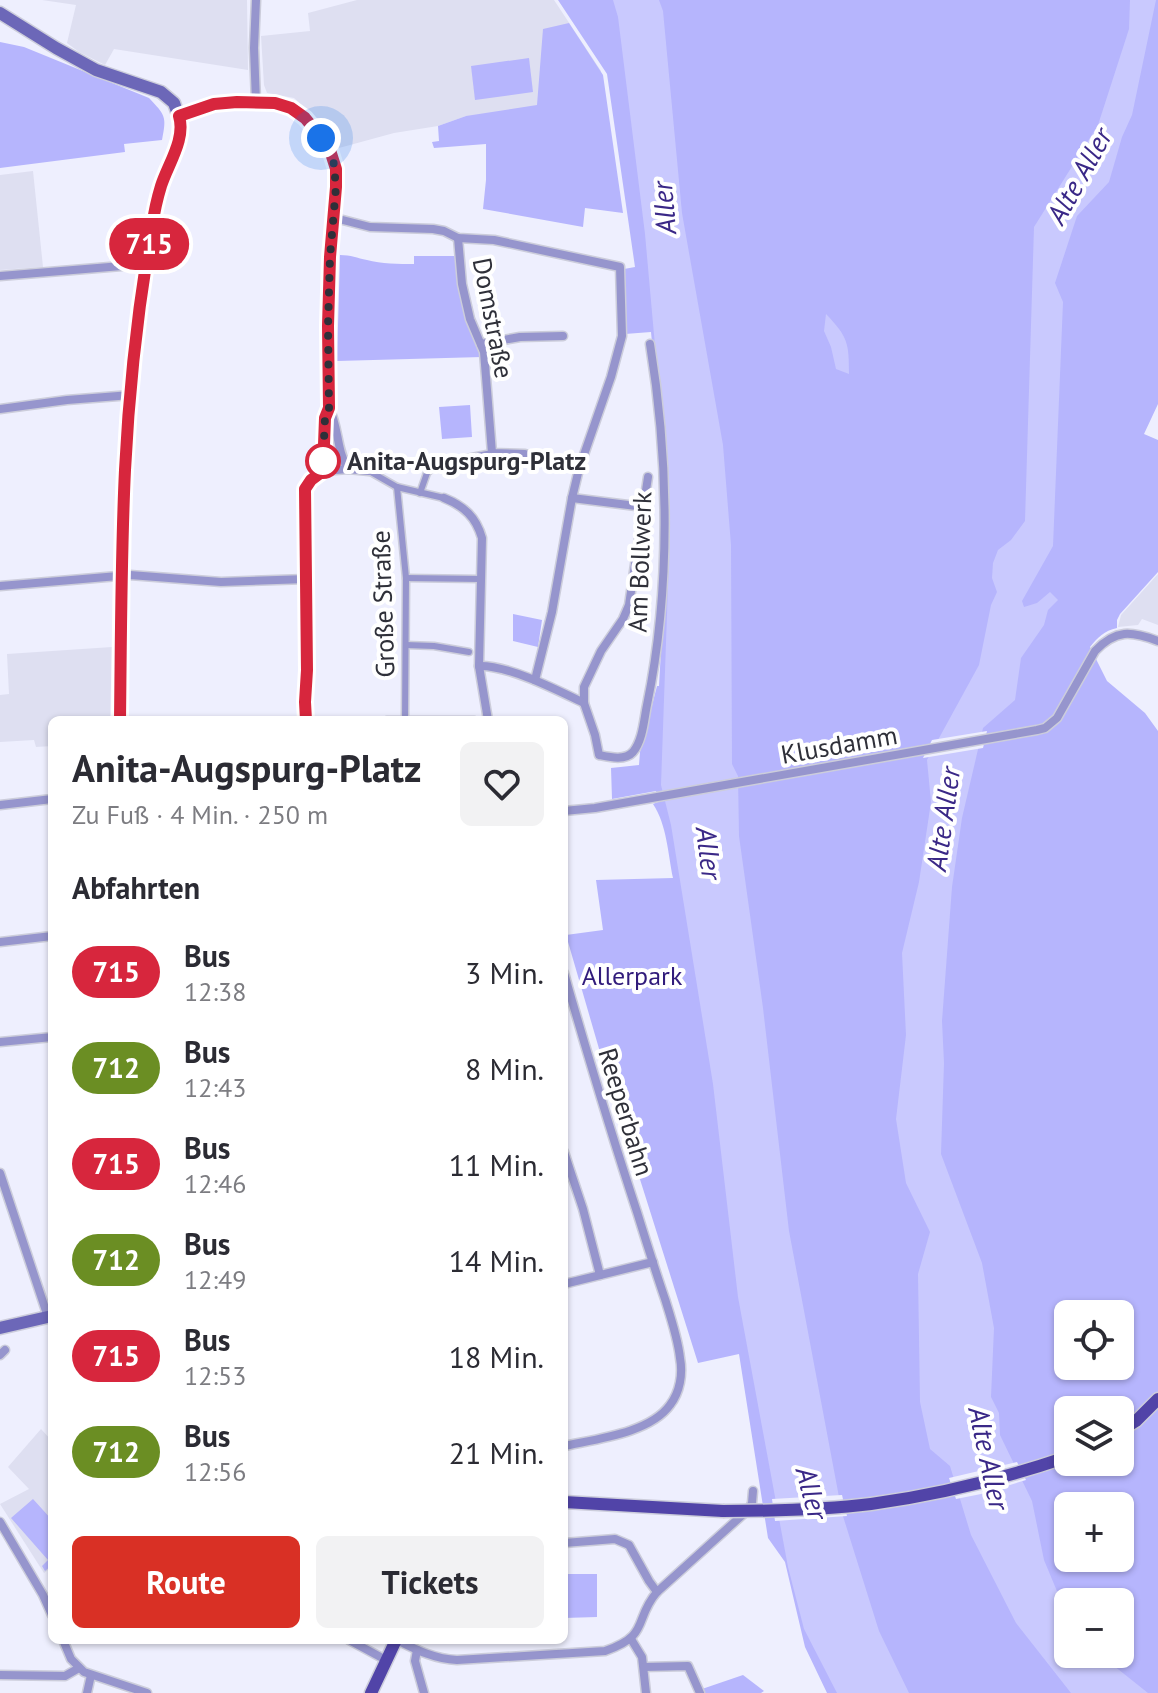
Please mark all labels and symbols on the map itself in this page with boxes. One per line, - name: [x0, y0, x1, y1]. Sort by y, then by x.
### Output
- your location: [301, 118, 341, 158]
- water label: Alte Aller: [1037, 120, 1121, 231]
- water label: Aller: [643, 178, 684, 237]
- line badge: 715: [103, 218, 195, 270]
- street label: Domstraße: [466, 255, 521, 381]
- marker: Anita-Augspurg-Platz: [306, 444, 340, 478]
- place label: Anita-Augspurg-Platz: [347, 444, 586, 477]
- street label: Am Bollwerk: [621, 490, 658, 633]
- street label: Große Straße: [363, 530, 402, 678]
- street label: Klusdamm: [778, 718, 900, 771]
- water label: Alte Aller: [917, 763, 968, 874]
- water label: Aller: [688, 823, 731, 883]
- park label: Allerpark: [582, 959, 683, 992]
- street label: Reeperbahn: [591, 1044, 662, 1180]
- water label: Alte Aller: [960, 1402, 1019, 1515]
- water label: Aller: [788, 1462, 838, 1525]

